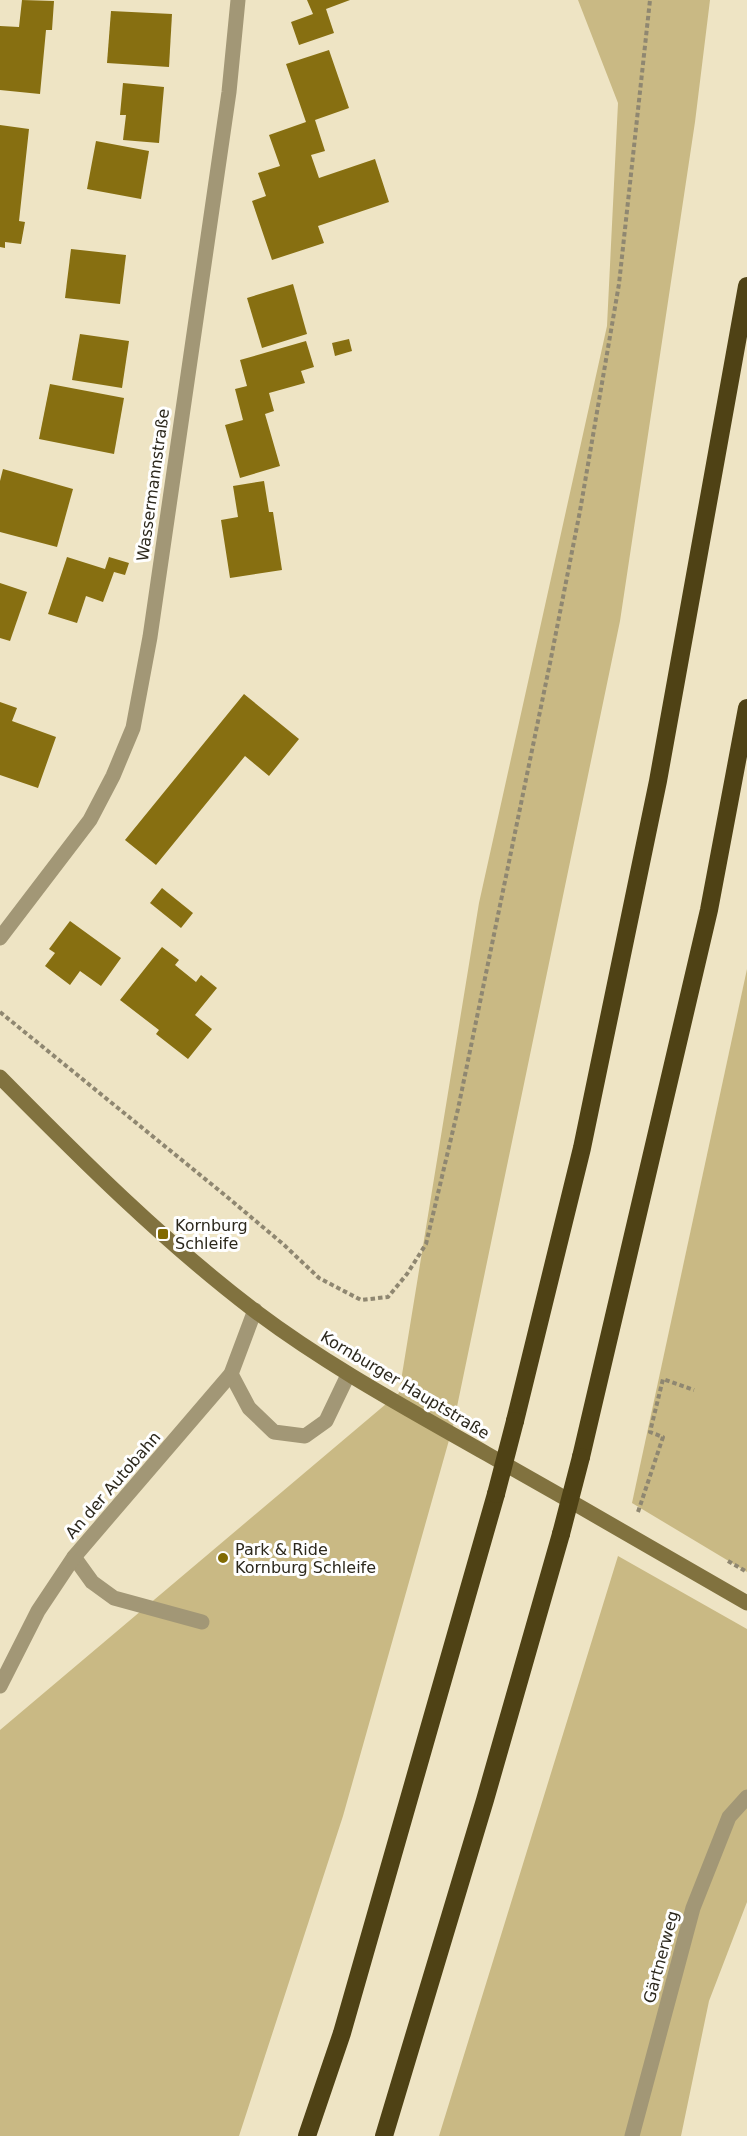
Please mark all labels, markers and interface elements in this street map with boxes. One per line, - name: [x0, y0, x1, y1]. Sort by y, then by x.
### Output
- street label: Wassermannstraße: [133, 407, 173, 563]
- place label: Kornburg Schleife: [175, 1216, 248, 1253]
- marker: Kornburg Schleife: [156, 1227, 170, 1241]
- street label: Kornburger Hauptstraße: [317, 1327, 493, 1443]
- street label: An der Autobahn: [61, 1428, 165, 1542]
- place label: Park & Ride Kornburg Schleife: [235, 1540, 376, 1577]
- marker: Park & Ride Kornburg Schleife: [216, 1551, 230, 1565]
- street label: Gärtnerweg: [640, 1909, 682, 2005]

